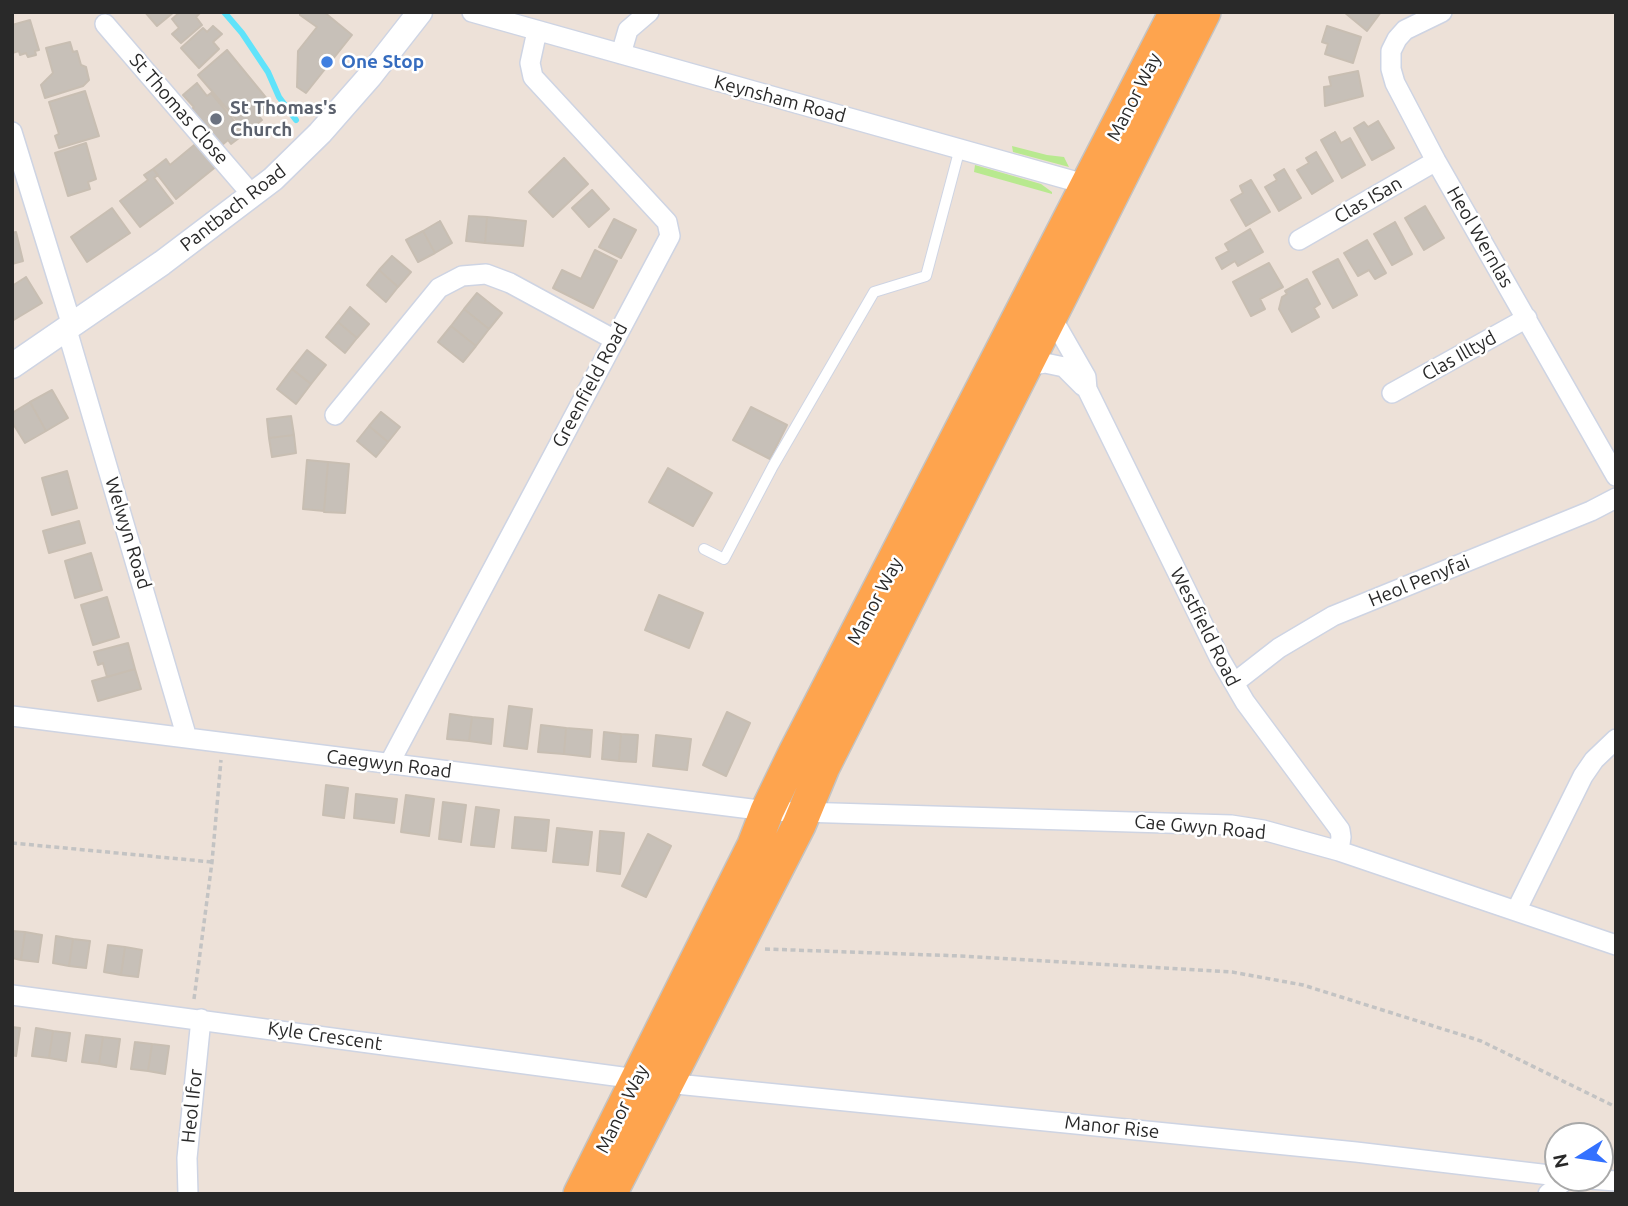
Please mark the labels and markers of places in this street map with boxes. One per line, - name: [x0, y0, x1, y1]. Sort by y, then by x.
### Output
- place label: One Stop: [341, 51, 424, 73]
- marker: One Stop: [319, 54, 335, 70]
- place label: St Thomas's Church: [230, 97, 337, 141]
- marker: St Thomas's Church: [208, 111, 224, 127]

